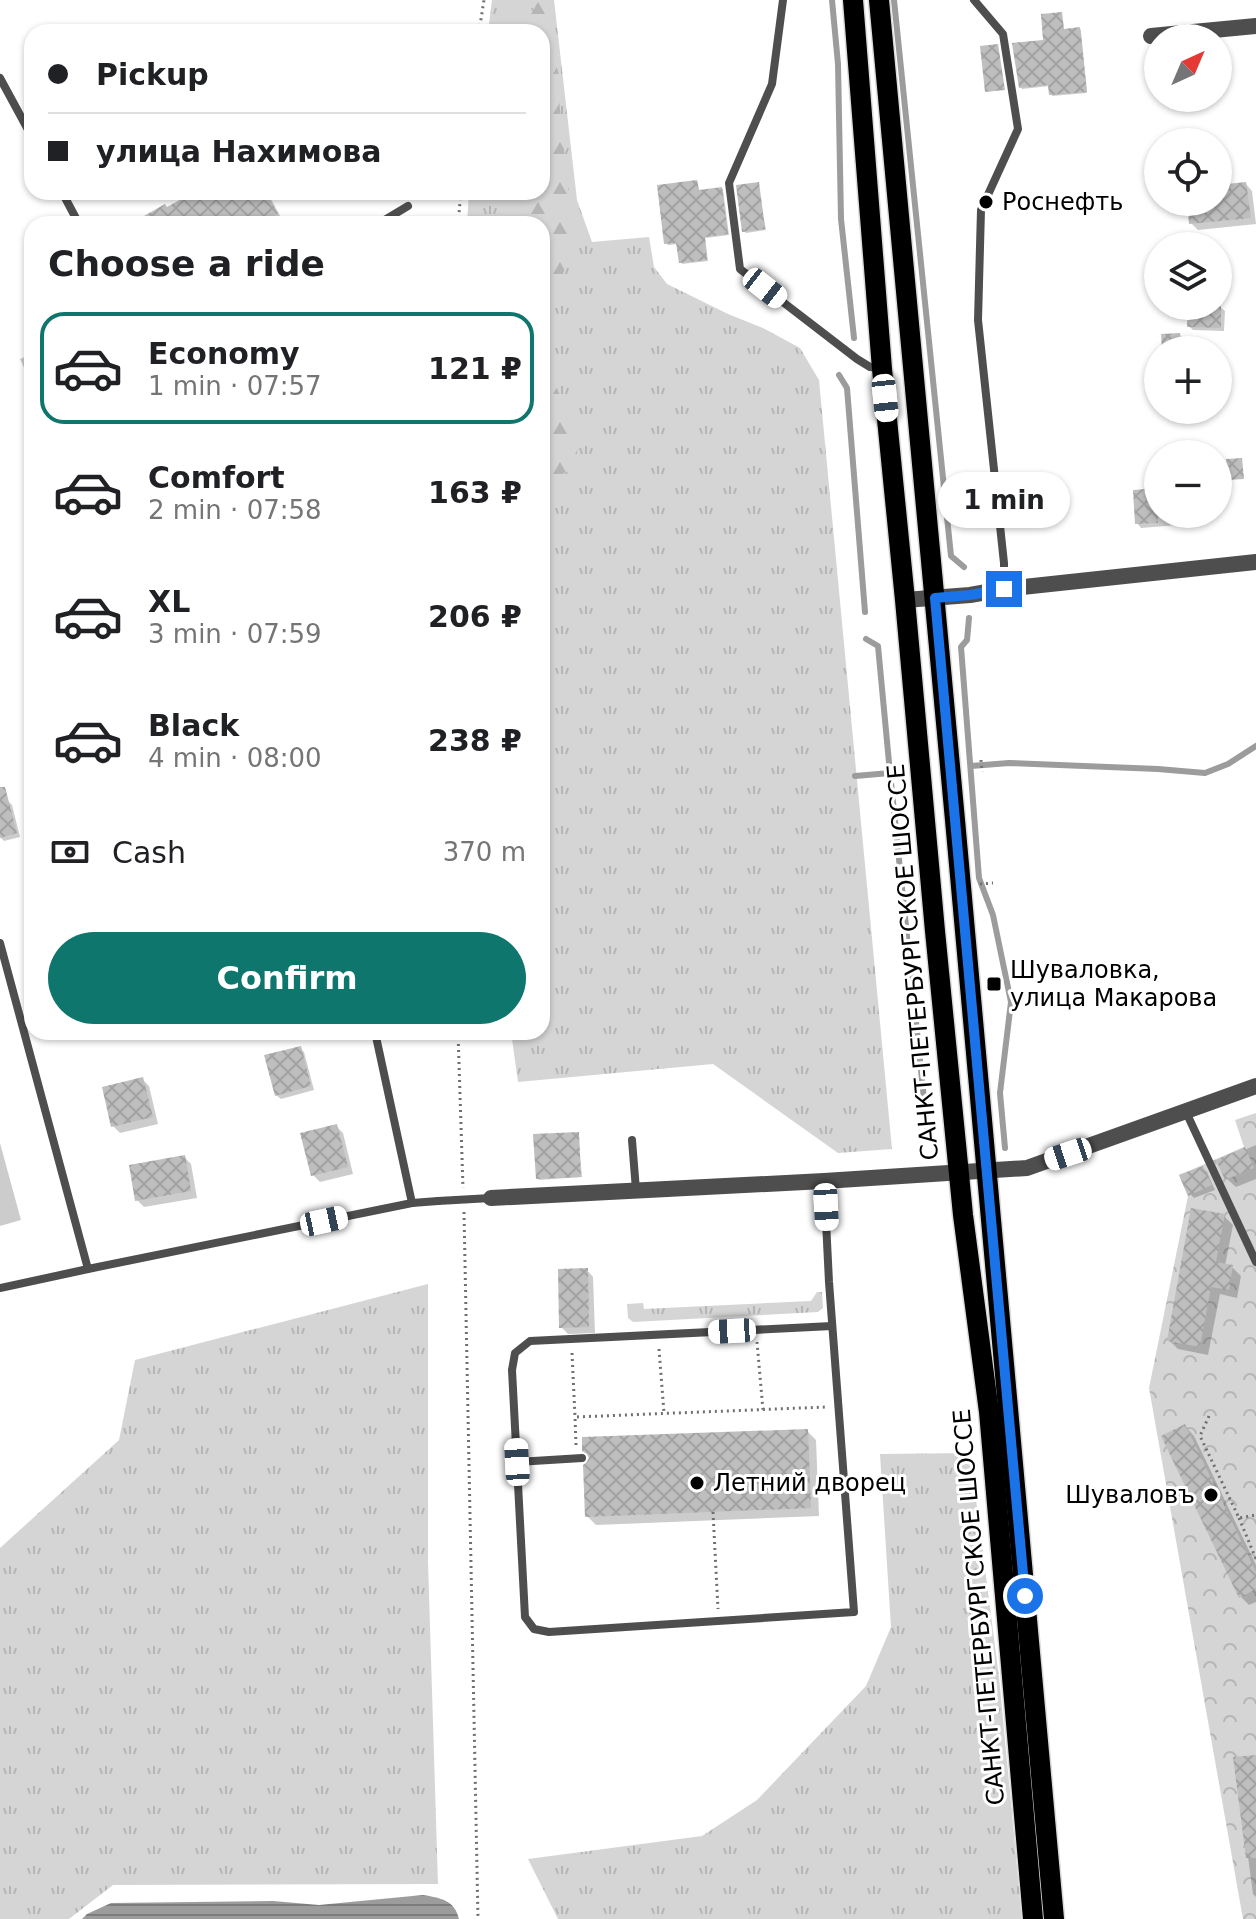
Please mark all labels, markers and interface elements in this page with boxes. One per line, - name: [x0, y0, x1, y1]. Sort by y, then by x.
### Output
- north arrow: [1144, 24, 1232, 112]
- map controls: [1144, 24, 1232, 528]
- text: Pickup: [96, 57, 209, 92]
- button: locate: [1144, 128, 1232, 216]
- text: улица Нахимова: [96, 134, 382, 169]
- place label: Роснефть: [1002, 188, 1123, 216]
- marker: Роснефть: [977, 193, 995, 211]
- button: layers: [1144, 232, 1232, 320]
- text: Choose a ride: [48, 243, 325, 284]
- car: [739, 264, 791, 312]
- icon: car: [52, 332, 124, 404]
- text: Economy: [148, 336, 300, 371]
- button: +: [1144, 336, 1232, 424]
- text: 121 ₽: [428, 351, 522, 386]
- text: 1 min · 07:57: [148, 371, 322, 401]
- car: [871, 373, 899, 423]
- button: −: [1144, 440, 1232, 528]
- icon: car: [52, 456, 124, 528]
- text: Comfort: [148, 460, 285, 495]
- callout: 1 min: [938, 473, 1070, 529]
- text: 163 ₽: [428, 475, 522, 510]
- text: 1 min: [963, 485, 1045, 515]
- text: 2 min · 07:58: [148, 495, 322, 525]
- route end: [986, 571, 1022, 607]
- icon: car: [52, 580, 124, 652]
- text: XL: [148, 584, 190, 619]
- text: 206 ₽: [428, 599, 522, 634]
- text: 3 min · 07:59: [148, 619, 322, 649]
- icon: car: [52, 704, 124, 776]
- text: Black: [148, 708, 239, 743]
- text: 238 ₽: [428, 723, 522, 758]
- text: 4 min · 08:00: [148, 743, 322, 773]
- street label: САНКТ-ПЕТЕРБУРГСКОЕ ШОССЕ: [882, 763, 944, 1161]
- icon: cash: [48, 830, 92, 874]
- text: Cash: [112, 835, 186, 870]
- text: 370 m: [443, 837, 526, 867]
- button: Confirm: [48, 932, 526, 1024]
- place label: Шуваловка, улица Макарова: [1010, 956, 1217, 1012]
- marker: Шуваловка, улица Макарова: [985, 975, 1003, 993]
- car: [1041, 1135, 1095, 1173]
- car: [813, 1182, 839, 1232]
- car: [298, 1204, 350, 1238]
- car: [707, 1318, 757, 1344]
- street label: САНКТ-ПЕТЕРБУРГСКОЕ ШОССЕ: [948, 1408, 1010, 1806]
- car: [504, 1437, 530, 1487]
- place label: Летний дворец: [713, 1469, 906, 1497]
- marker: Летний дворец: [688, 1474, 706, 1492]
- place label: Шуваловъ: [1065, 1481, 1195, 1509]
- marker: Шуваловъ: [1202, 1486, 1220, 1504]
- route start: [1007, 1578, 1043, 1614]

